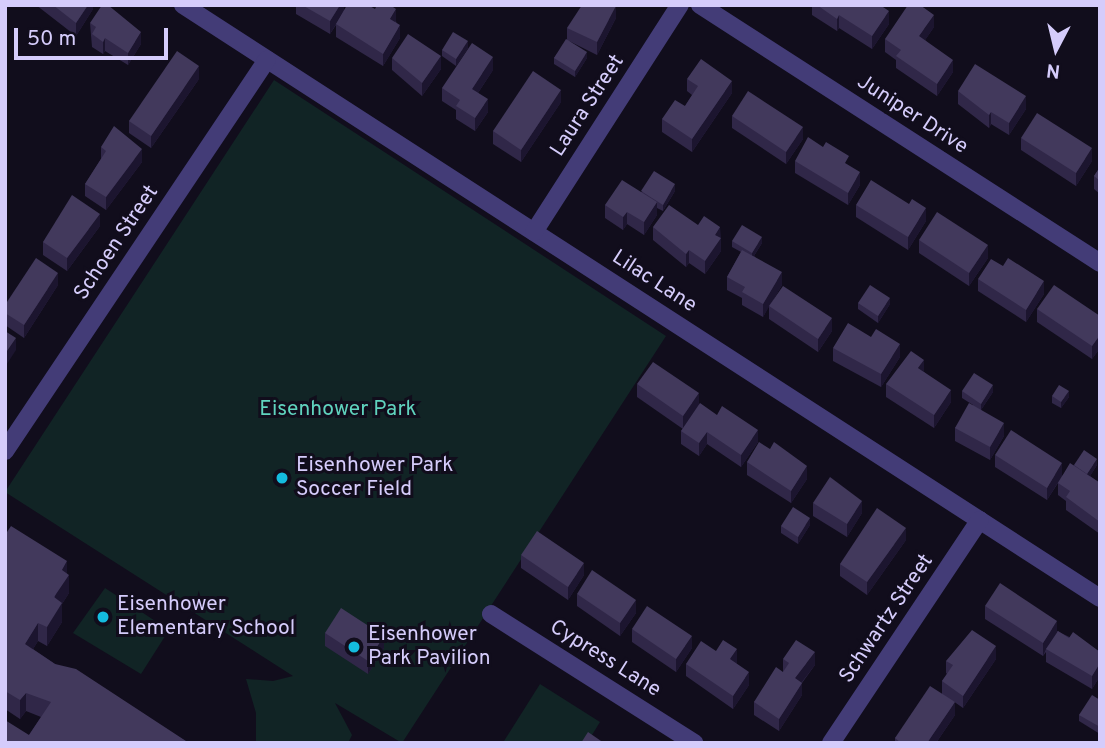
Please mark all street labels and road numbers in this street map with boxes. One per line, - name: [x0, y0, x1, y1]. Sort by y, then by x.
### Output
- street label: Laura Street: [546, 50, 630, 162]
- street label: Juniper Drive: [852, 70, 972, 160]
- street label: Schoen Street: [69, 181, 165, 305]
- street label: Lilac Lane: [607, 245, 701, 319]
- street label: Schwartz Street: [835, 550, 939, 688]
- street label: Cypress Lane: [545, 615, 665, 703]

